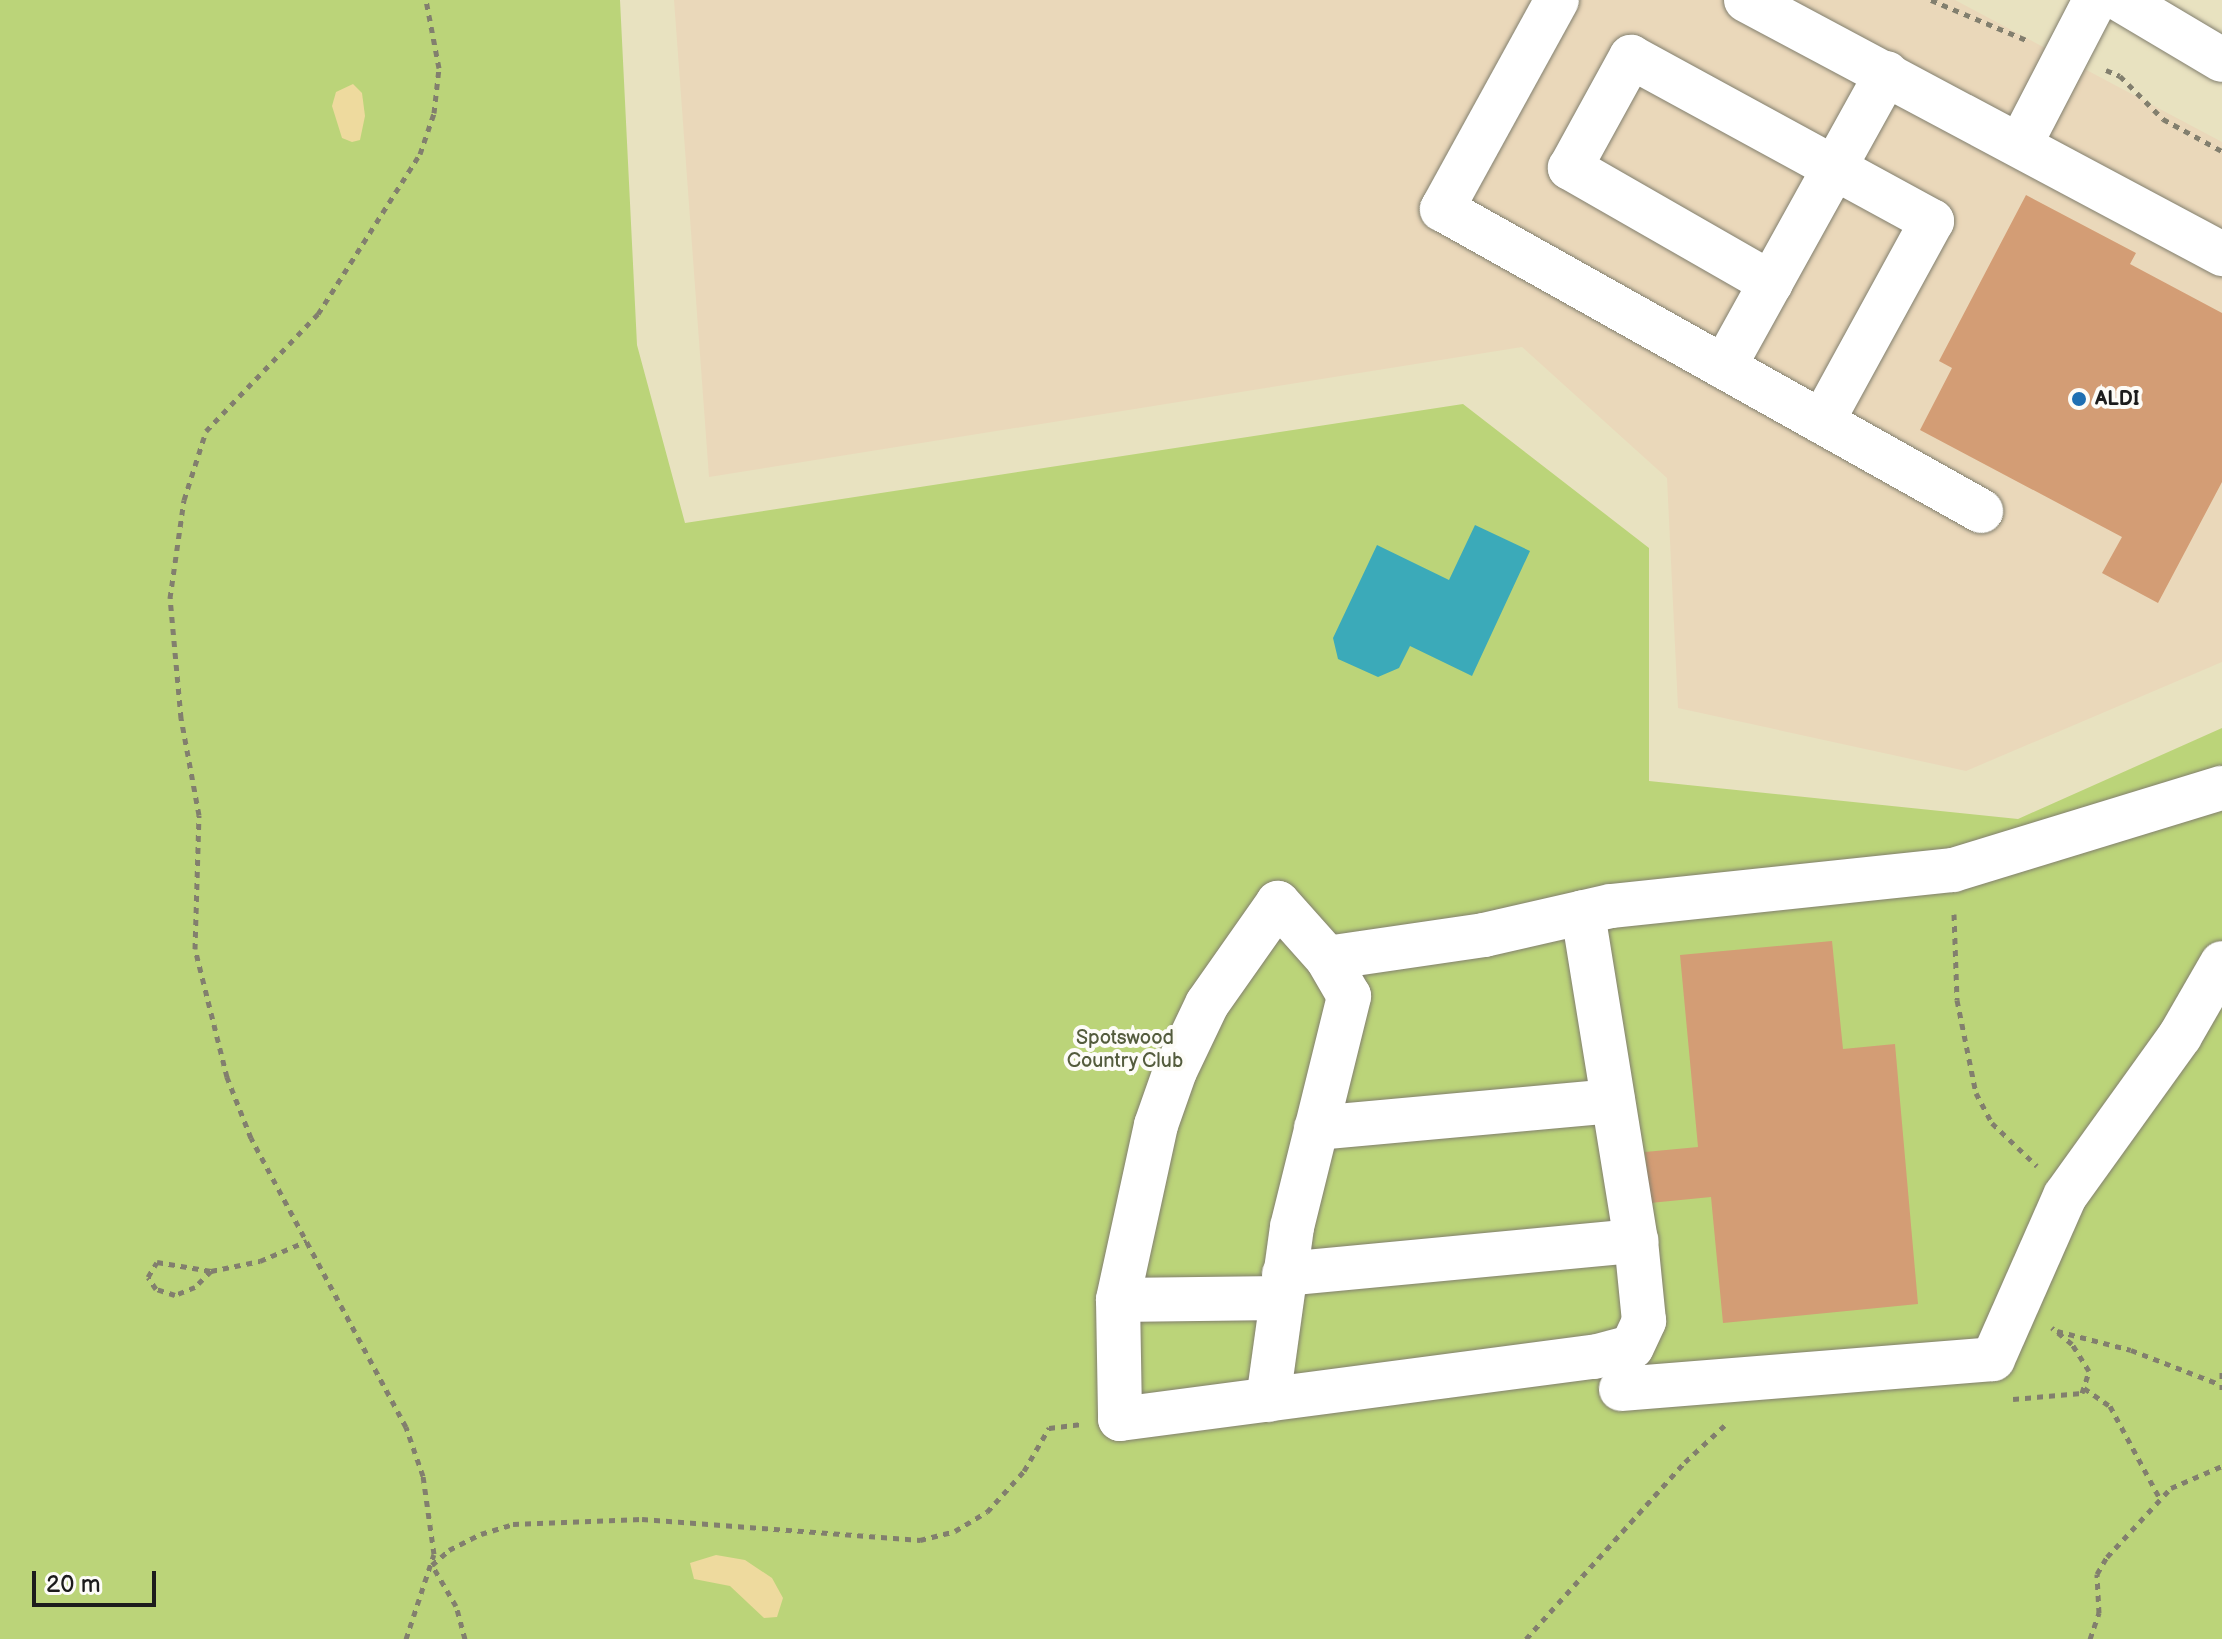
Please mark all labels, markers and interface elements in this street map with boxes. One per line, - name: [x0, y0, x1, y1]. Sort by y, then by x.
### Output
- place label: ALDI: [2095, 387, 2139, 411]
- marker: ALDI: [2070, 390, 2088, 408]
- park label: Spotswood Country Club: [1066, 1027, 1184, 1074]
- scale bar: [36, 1555, 160, 1605]
- text: 20 m: [46, 1570, 101, 1599]

